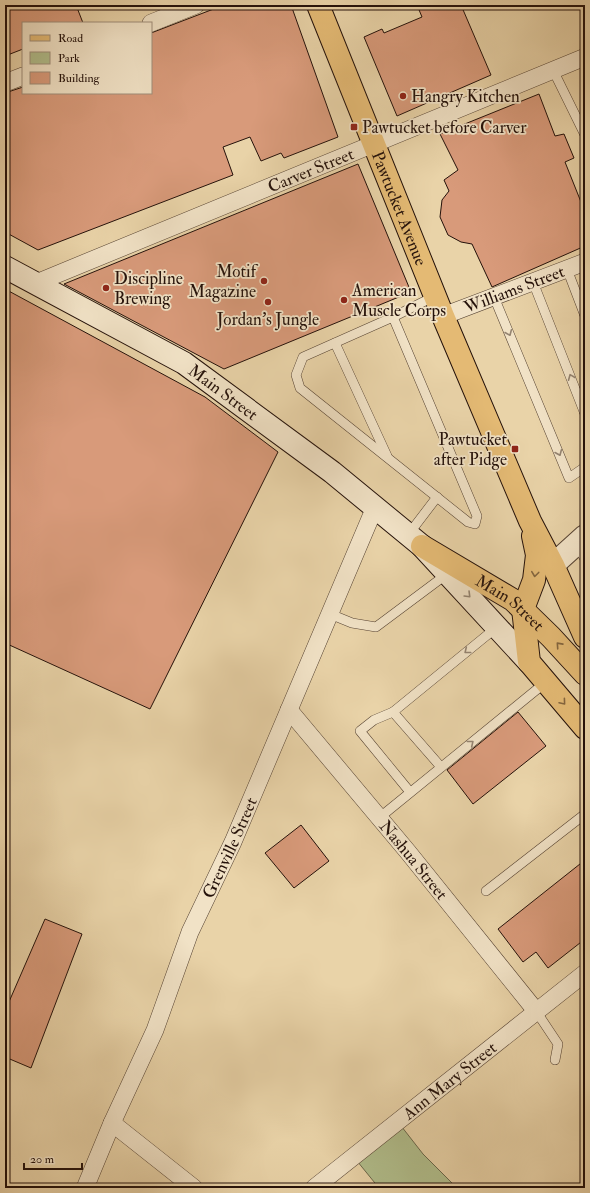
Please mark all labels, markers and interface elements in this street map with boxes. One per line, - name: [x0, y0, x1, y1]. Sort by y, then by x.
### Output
- legend: [22, 22, 152, 94]
- text: Road: [58, 31, 83, 46]
- text: Park: [58, 51, 80, 66]
- text: Building: [58, 71, 101, 86]
- place label: Hangry Kitchen: [411, 86, 520, 108]
- marker: Hangry Kitchen: [398, 91, 408, 101]
- place label: Pawtucket before Carver: [362, 117, 527, 138]
- marker: Pawtucket before Carver: [349, 122, 359, 132]
- street label: Carver Street: [265, 143, 357, 197]
- street label: Pawtucket Avenue: [367, 148, 432, 268]
- street label: Williams Street: [460, 260, 568, 318]
- place label: Motif Magazine: [189, 261, 258, 302]
- place label: Discipline Brewing: [114, 268, 183, 309]
- marker: Motif Magazine: [259, 276, 269, 286]
- place label: American Muscle Corps: [351, 280, 446, 322]
- marker: Discipline Brewing: [101, 283, 111, 293]
- marker: American Muscle Corps: [339, 295, 349, 305]
- marker: Jordan's Jungle: [263, 297, 273, 307]
- place label: Jordan's Jungle: [216, 309, 319, 331]
- one-way arrow: [504, 328, 512, 336]
- street label: Main Street: [184, 359, 263, 425]
- one-way arrow: [567, 374, 575, 381]
- place label: Pawtucket after Pidge: [434, 429, 507, 470]
- marker: Pawtucket after Pidge: [510, 444, 520, 454]
- one-way arrow: [554, 449, 562, 456]
- street label: Main Street: [472, 570, 549, 636]
- one-way arrow: [531, 570, 540, 577]
- one-way arrow: [463, 590, 470, 598]
- one-way arrow: [556, 643, 563, 650]
- one-way arrow: [464, 647, 471, 654]
- one-way arrow: [559, 698, 566, 705]
- one-way arrow: [467, 740, 474, 747]
- street label: Grenville Street: [197, 794, 261, 901]
- street label: Nashua Street: [375, 816, 453, 904]
- street label: Ann Mary Street: [398, 1037, 501, 1125]
- scale bar: [24, 1145, 82, 1171]
- text: 20 m: [30, 1152, 55, 1167]

